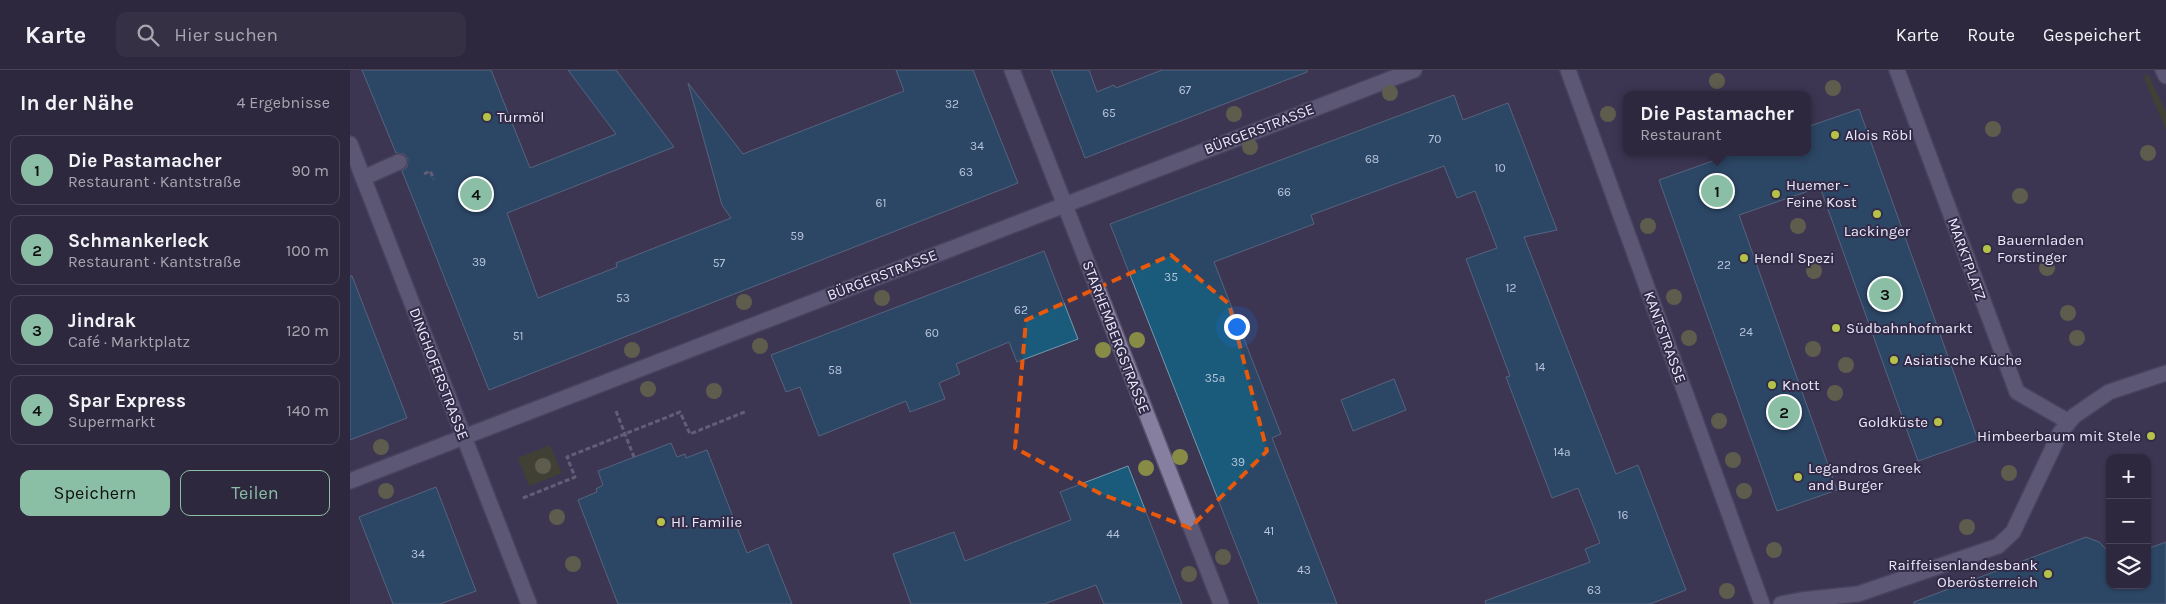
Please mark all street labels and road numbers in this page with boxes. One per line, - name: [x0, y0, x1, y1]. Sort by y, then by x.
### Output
- street label: BÜRGERSTRASSE: [1201, 100, 1317, 158]
- street label: MARKTPLATZ: [1944, 215, 1990, 303]
- street label: BÜRGERSTRASSE: [824, 246, 940, 304]
- street label: STARHEMBERGSTRASSE: [1078, 258, 1154, 416]
- street label: KANTSTRASSE: [1640, 289, 1690, 385]
- street label: DINGHOFERSTRASSE: [405, 305, 473, 443]

